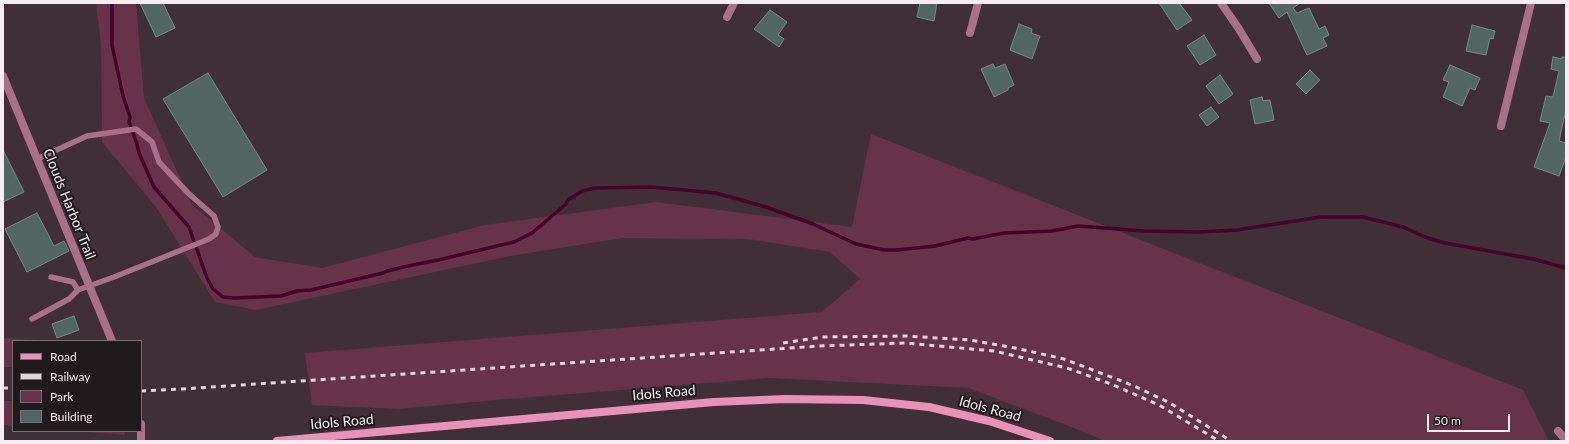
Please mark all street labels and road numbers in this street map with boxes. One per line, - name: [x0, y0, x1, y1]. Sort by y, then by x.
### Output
- street label: Clouds Harbor Trail: [39, 146, 99, 262]
- street label: Idols Road: [632, 382, 696, 404]
- street label: Idols Road: [957, 393, 1023, 425]
- street label: Idols Road: [310, 411, 374, 433]

